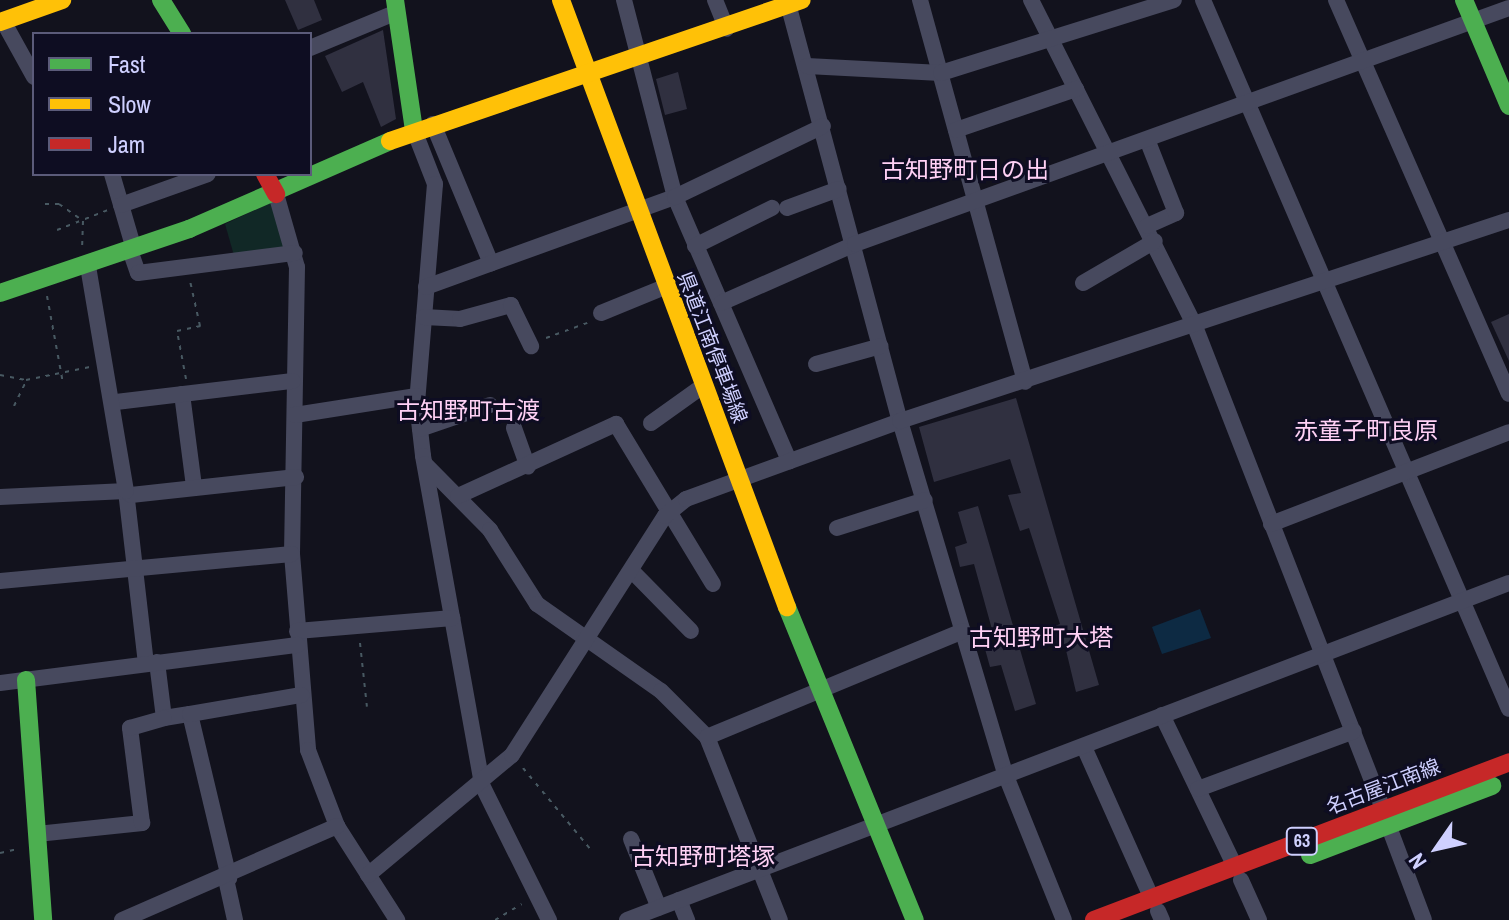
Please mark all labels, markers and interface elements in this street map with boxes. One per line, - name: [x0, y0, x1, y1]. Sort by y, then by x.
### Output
- legend: [32, 32, 312, 176]
- text: Fast: [108, 48, 145, 80]
- text: Slow: [108, 88, 151, 120]
- text: Jam: [108, 128, 145, 160]
- district label: 古知野町日の出: [881, 156, 1049, 184]
- street label: 県道江南停車場線: [673, 268, 753, 426]
- district label: 古知野町古渡: [396, 397, 540, 425]
- district label: 赤童子町良原: [1294, 417, 1438, 445]
- district label: 古知野町大塔: [969, 624, 1113, 652]
- street label: 名古屋江南線: [1323, 753, 1443, 819]
- north arrow: [1397, 808, 1477, 888]
- road number: 63: [1284, 827, 1320, 855]
- district label: 古知野町塔塚: [631, 843, 775, 871]
- text: N: [1401, 848, 1433, 875]

